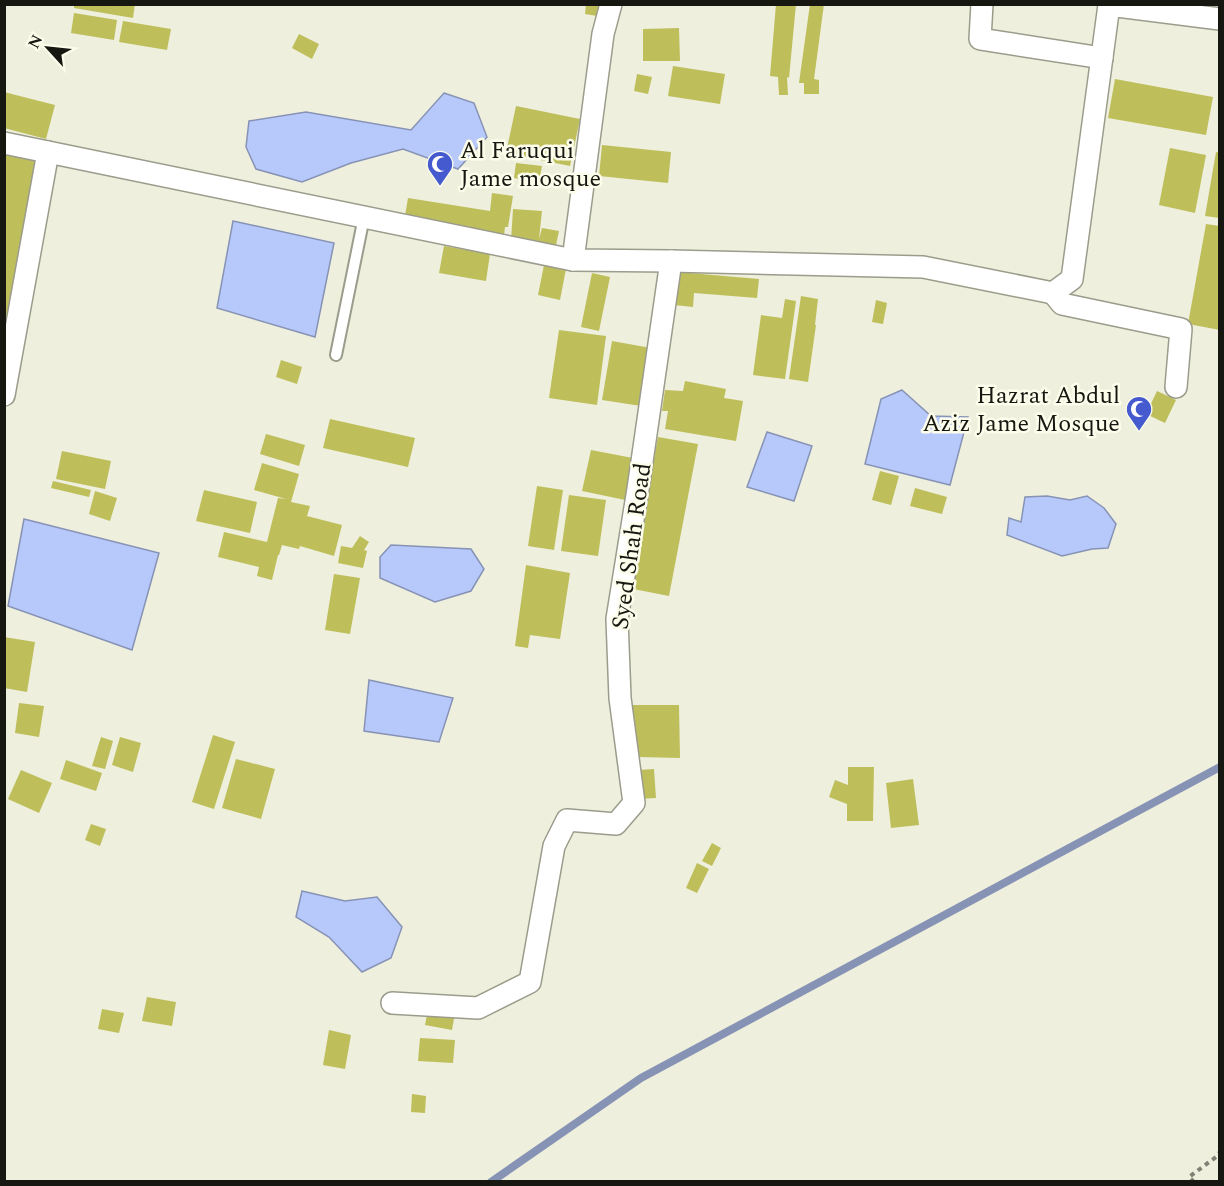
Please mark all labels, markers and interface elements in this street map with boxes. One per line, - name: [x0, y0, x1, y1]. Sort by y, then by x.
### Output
- north arrow: [18, 18, 78, 78]
- text: N: [22, 30, 49, 53]
- place label: Al Faruqui Jame mosque: [460, 133, 601, 197]
- mosque icon: Al Faruqui Jame mosque: [425, 149, 455, 187]
- place label: Hazrat Abdul Aziz Jame Mosque: [922, 378, 1120, 442]
- mosque icon: Hazrat Abdul Aziz Jame Mosque: [1124, 394, 1154, 432]
- street label: Syed Shah Road: [602, 460, 662, 632]

